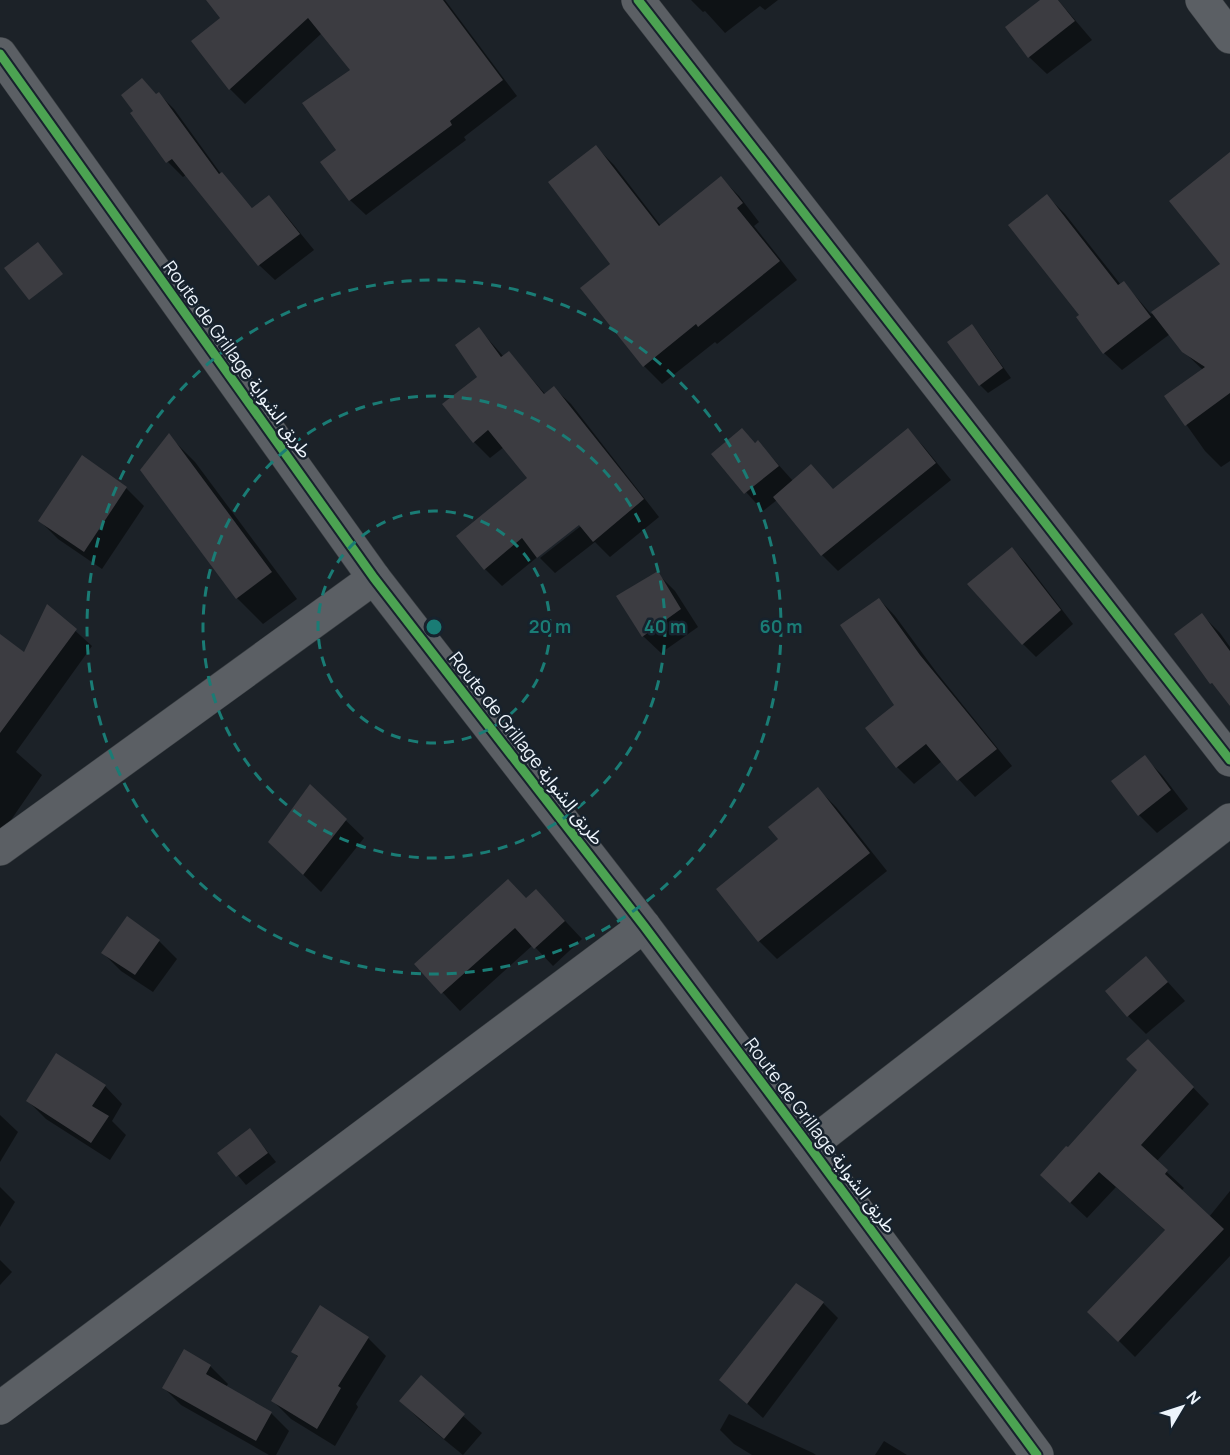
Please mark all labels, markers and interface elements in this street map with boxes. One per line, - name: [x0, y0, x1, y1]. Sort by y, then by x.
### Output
- street label: Route de Grillage طريق الشواية: [158, 255, 318, 463]
- text: 20 m: [529, 614, 571, 638]
- text: 40 m: [644, 614, 686, 638]
- text: 60 m: [760, 614, 802, 638]
- centre of rings: [424, 617, 444, 637]
- street label: Route de Grillage طريق الشواية: [444, 647, 610, 849]
- street label: Route de Grillage طريق الشواية: [740, 1033, 902, 1237]
- north arrow: [1152, 1377, 1212, 1437]
- text: N: [1181, 1386, 1206, 1409]

